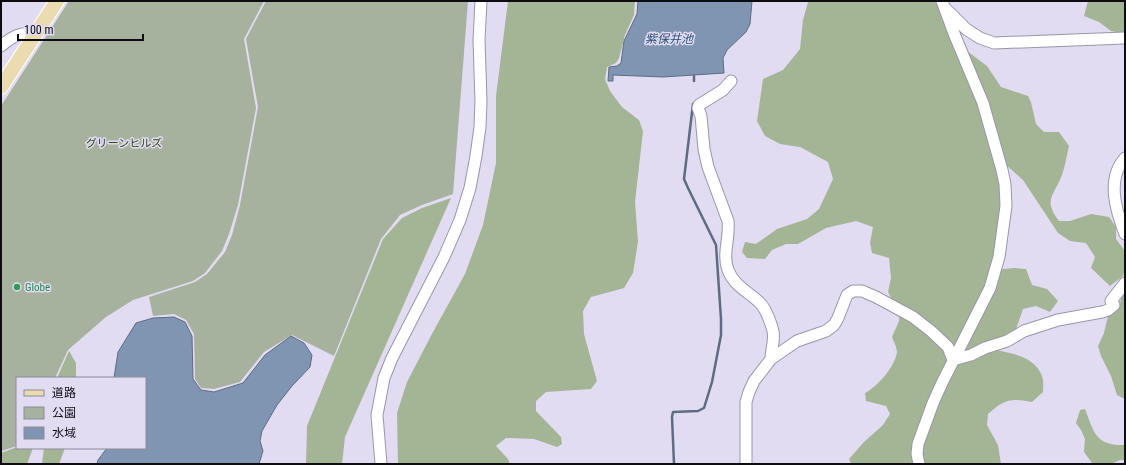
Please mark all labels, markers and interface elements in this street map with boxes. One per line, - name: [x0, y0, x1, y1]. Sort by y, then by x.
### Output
- scale bar: [18, 16, 143, 42]
- text: 100 m: [24, 23, 54, 37]
- water label: 紫保井池: [645, 32, 694, 46]
- park label: グリーンヒルズ: [86, 137, 162, 150]
- place label: Globe: [25, 281, 50, 294]
- marker: Globe: [12, 282, 22, 292]
- legend: [16, 377, 146, 449]
- text: 道路: [52, 386, 76, 400]
- text: 公園: [52, 406, 76, 420]
- text: 水域: [52, 426, 76, 440]

